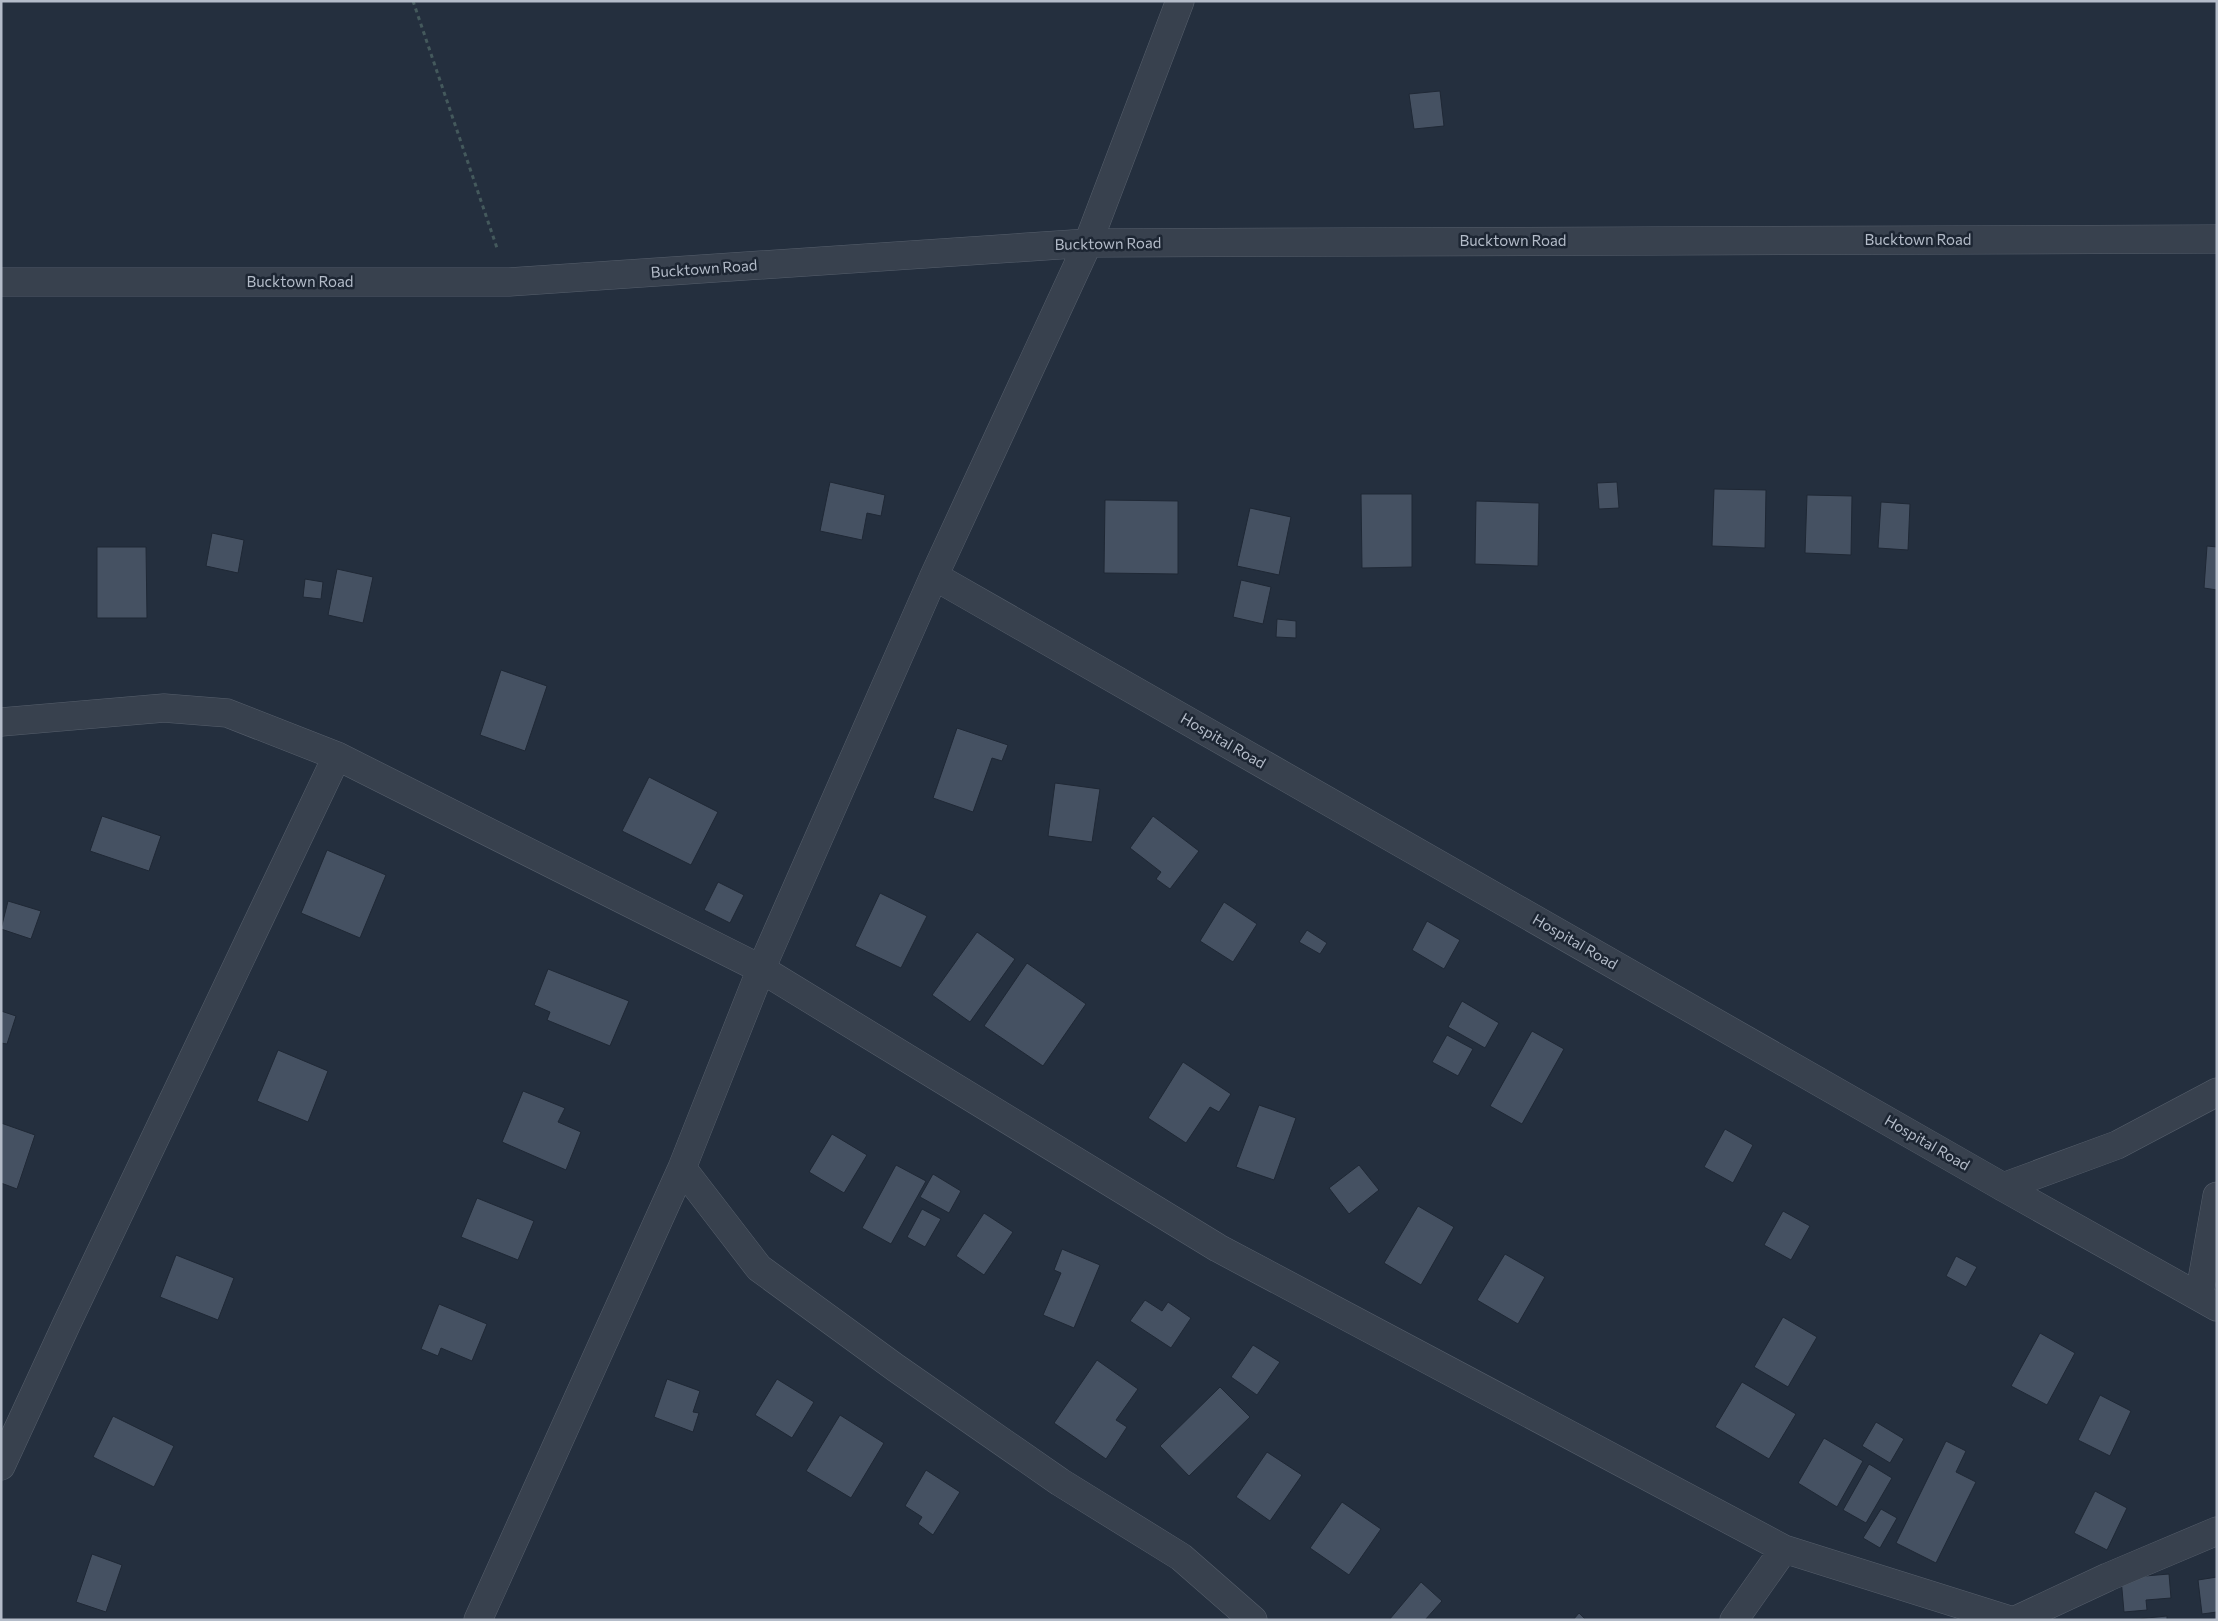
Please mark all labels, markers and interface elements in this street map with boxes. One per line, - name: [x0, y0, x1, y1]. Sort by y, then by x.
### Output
- street label: Bucktown Road: [1865, 230, 1971, 248]
- street label: Bucktown Road: [1460, 231, 1566, 249]
- street label: Bucktown Road: [1054, 233, 1162, 253]
- street label: Bucktown Road: [650, 255, 758, 281]
- street label: Bucktown Road: [247, 272, 353, 290]
- street label: Hospital Road: [1178, 709, 1269, 772]
- street label: Hospital Road: [1530, 910, 1621, 973]
- street label: Hospital Road: [1882, 1111, 1973, 1174]

